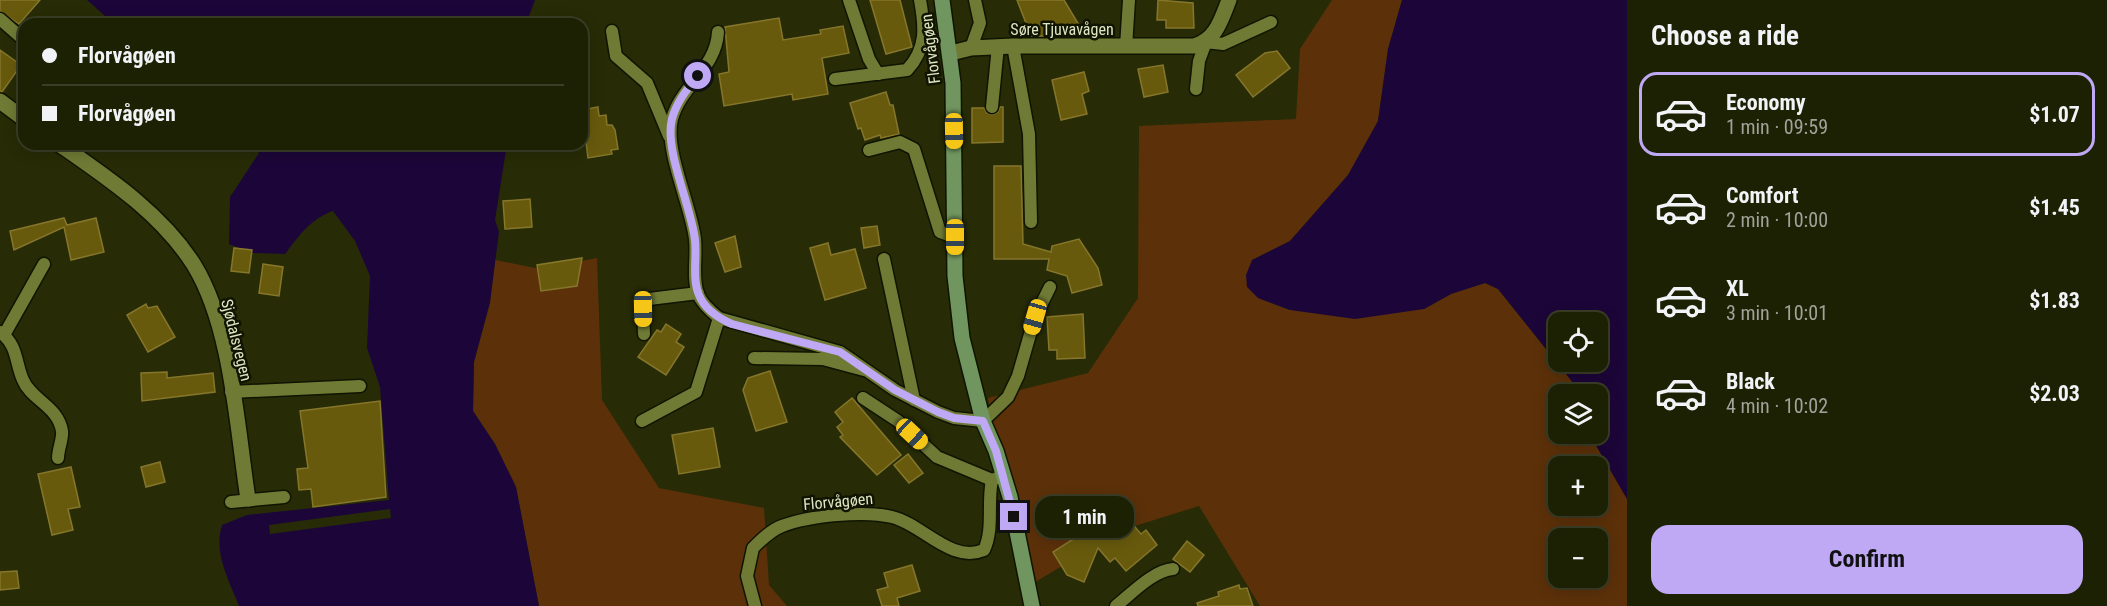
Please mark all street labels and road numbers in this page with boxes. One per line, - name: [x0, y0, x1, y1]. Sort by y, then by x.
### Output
- street label: Florvågøen: [917, 13, 944, 85]
- street label: Søre Tjuvavågen: [1010, 20, 1114, 39]
- street label: Sjødalsvegen: [217, 297, 256, 383]
- street label: Florvågøen: [802, 489, 874, 514]

